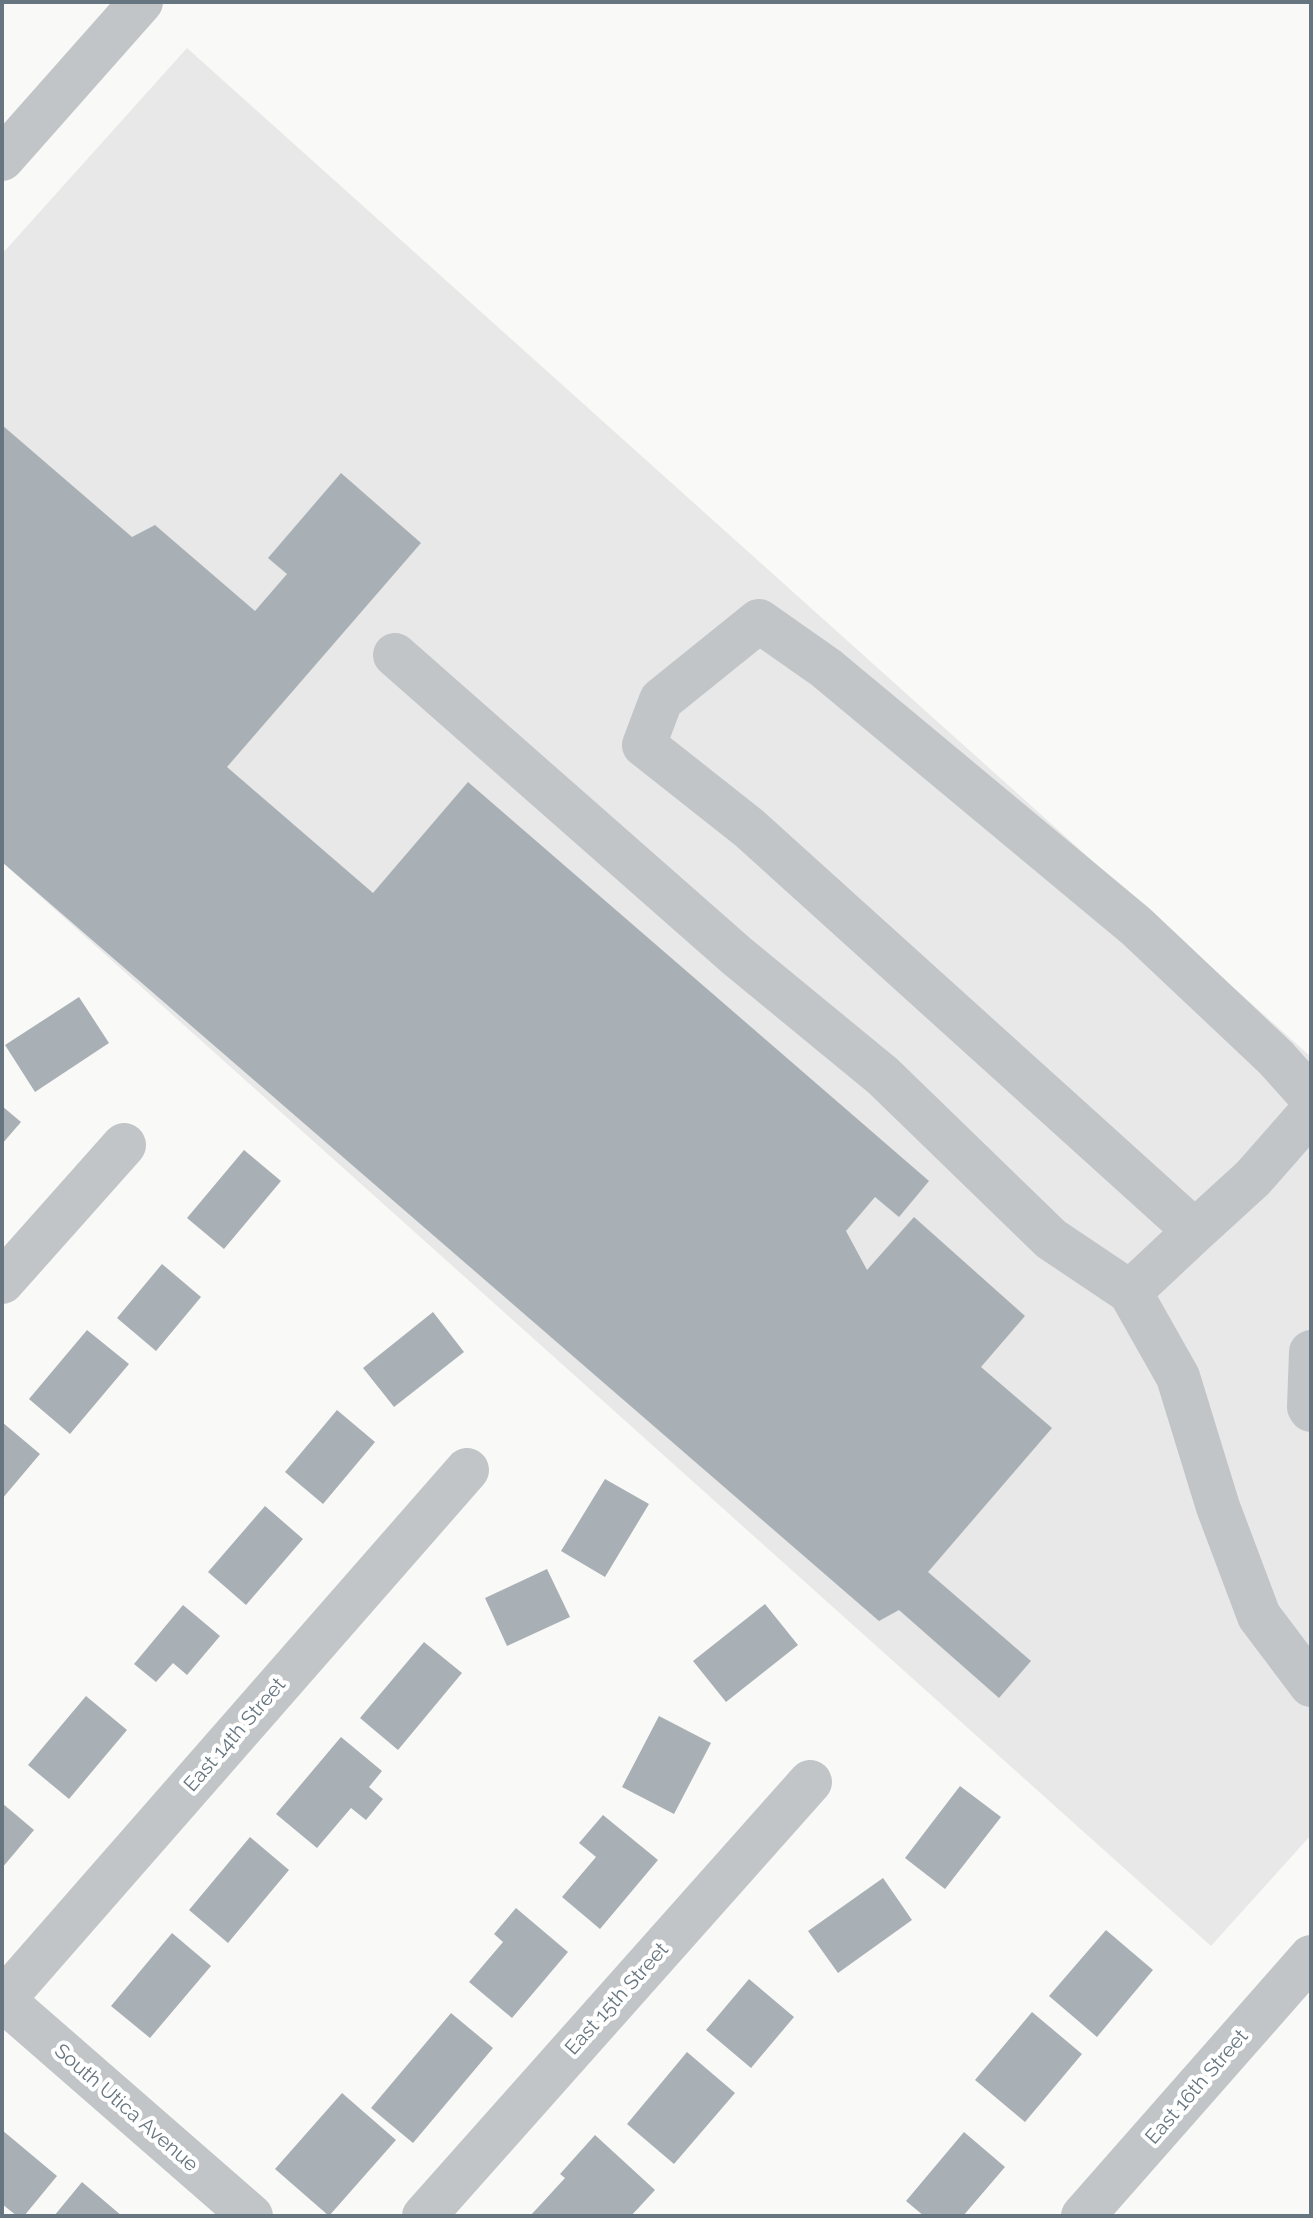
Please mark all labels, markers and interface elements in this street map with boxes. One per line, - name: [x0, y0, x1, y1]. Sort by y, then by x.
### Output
- street label: East 14th Street: [179, 1673, 291, 1797]
- street label: East 15th Street: [560, 1938, 674, 2060]
- street label: East 16th Street: [1141, 2025, 1253, 2149]
- street label: South Utica Avenue: [49, 2039, 203, 2177]

